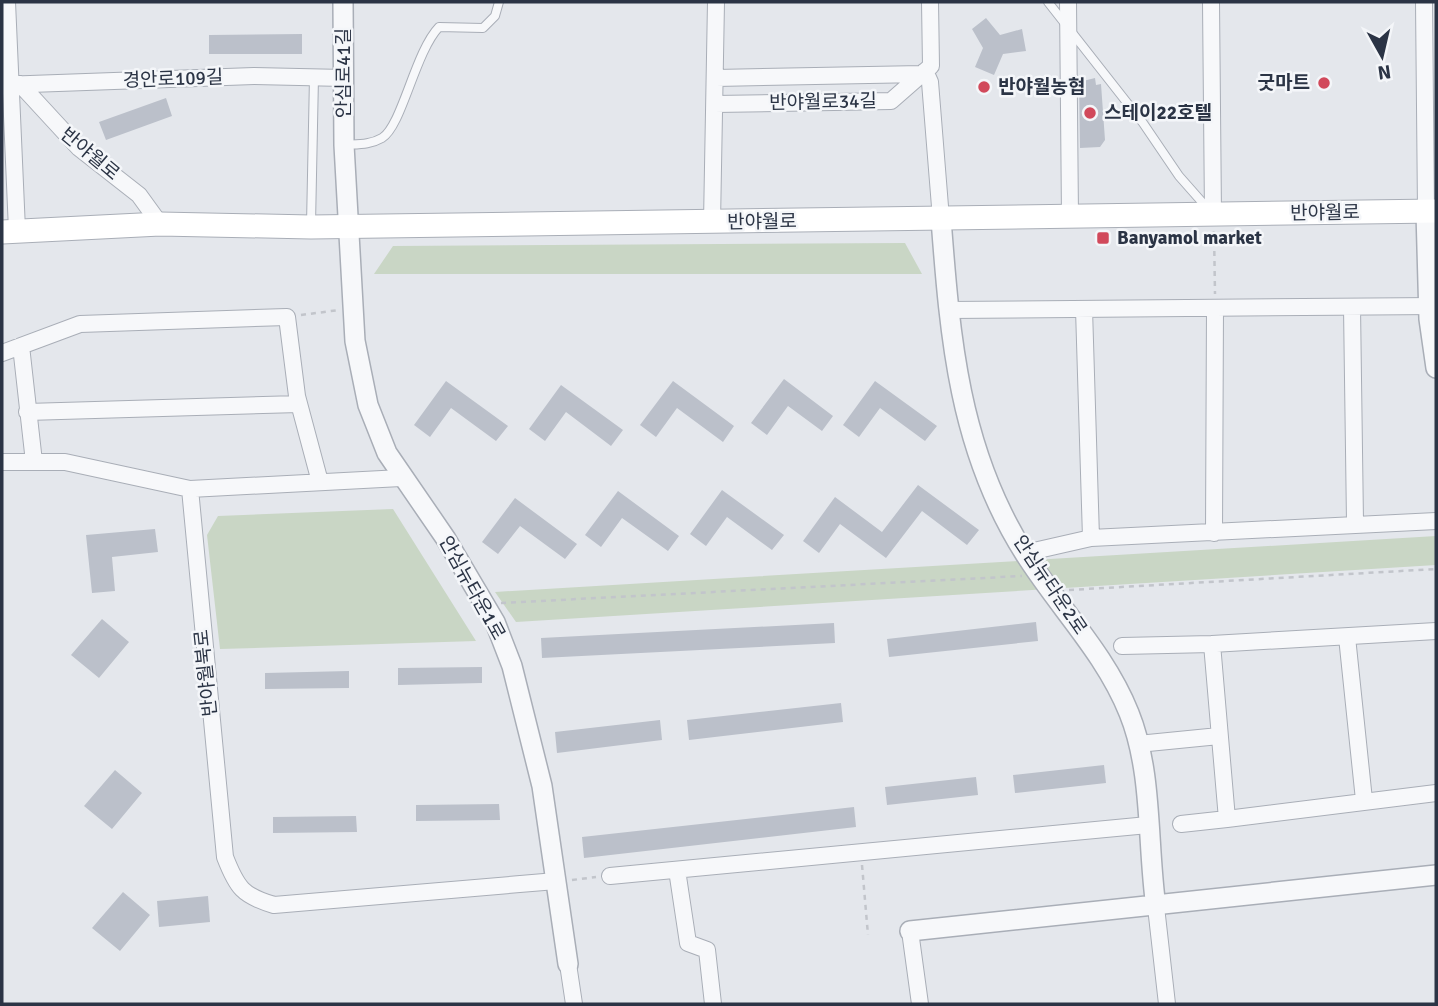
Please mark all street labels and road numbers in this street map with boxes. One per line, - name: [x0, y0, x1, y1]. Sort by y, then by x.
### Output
- street label: 안심로41길: [332, 28, 356, 118]
- street label: 경안로109길: [122, 65, 224, 93]
- street label: 반야월로34길: [769, 89, 877, 115]
- street label: 반야월로: [56, 122, 124, 186]
- street label: 반야월로: [1290, 200, 1360, 226]
- street label: 반야월로: [727, 209, 797, 235]
- street label: 안심뉴타운2로: [1008, 531, 1092, 639]
- street label: 안심뉴타운1로: [434, 532, 510, 644]
- street label: 반야월북로: [189, 628, 223, 718]

